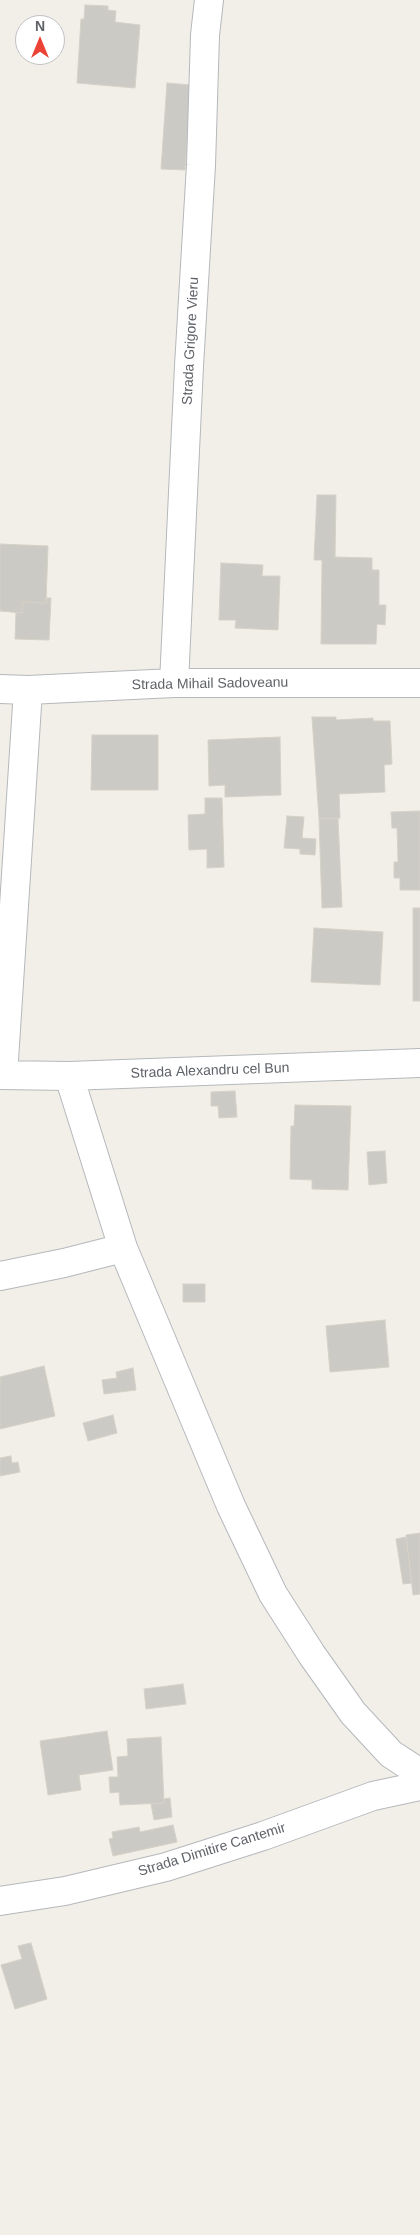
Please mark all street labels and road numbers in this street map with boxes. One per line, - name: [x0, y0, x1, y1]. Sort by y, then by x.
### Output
- street label: Strada Grigore Vieru: [179, 277, 203, 405]
- street label: Strada Mihail Sadoveanu: [132, 674, 288, 694]
- street label: Strada Alexandru cel Bun: [130, 1060, 290, 1082]
- street label: Strada Dimitire Cantemir: [136, 1820, 288, 1880]

